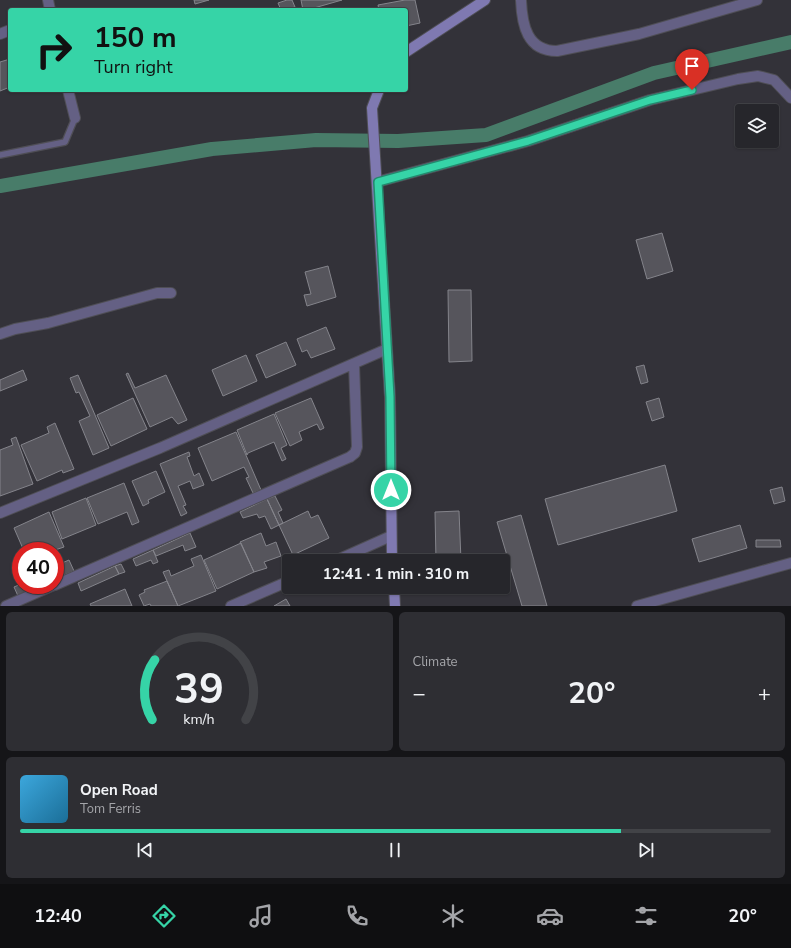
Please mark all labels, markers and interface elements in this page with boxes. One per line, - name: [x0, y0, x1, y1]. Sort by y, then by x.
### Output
- text: 150 m: [94, 19, 177, 57]
- icon: right: [28, 24, 80, 76]
- pin: [675, 49, 709, 90]
- text: Turn right: [94, 55, 173, 79]
- icon: arrive: [681, 55, 703, 77]
- map controls: [735, 104, 779, 148]
- button: layers: [735, 104, 779, 148]
- position arrow: [370, 469, 412, 511]
- speed limit sign: 40: [12, 542, 64, 594]
- text: 12:41 · 1 min · 310 m: [323, 564, 469, 584]
- text: Climate: [413, 653, 458, 671]
- text: 39: [174, 660, 224, 717]
- text: 20°: [568, 673, 615, 714]
- text: −: [413, 679, 426, 709]
- text: +: [758, 679, 771, 709]
- text: km/h: [184, 709, 215, 728]
- text: Open Road: [80, 780, 158, 800]
- text: Tom Ferris: [80, 800, 141, 818]
- icon: previous: [134, 839, 156, 861]
- icon: pause: [384, 839, 406, 861]
- icon: next: [635, 839, 657, 861]
- icon: directions: [150, 902, 178, 930]
- icon: music: [247, 902, 275, 930]
- icon: phone: [343, 902, 371, 930]
- icon: climate: [439, 902, 467, 930]
- icon: car: [536, 902, 564, 930]
- icon: filters: [632, 902, 660, 930]
- text: 12:40: [34, 904, 82, 928]
- text: 20°: [728, 904, 757, 928]

